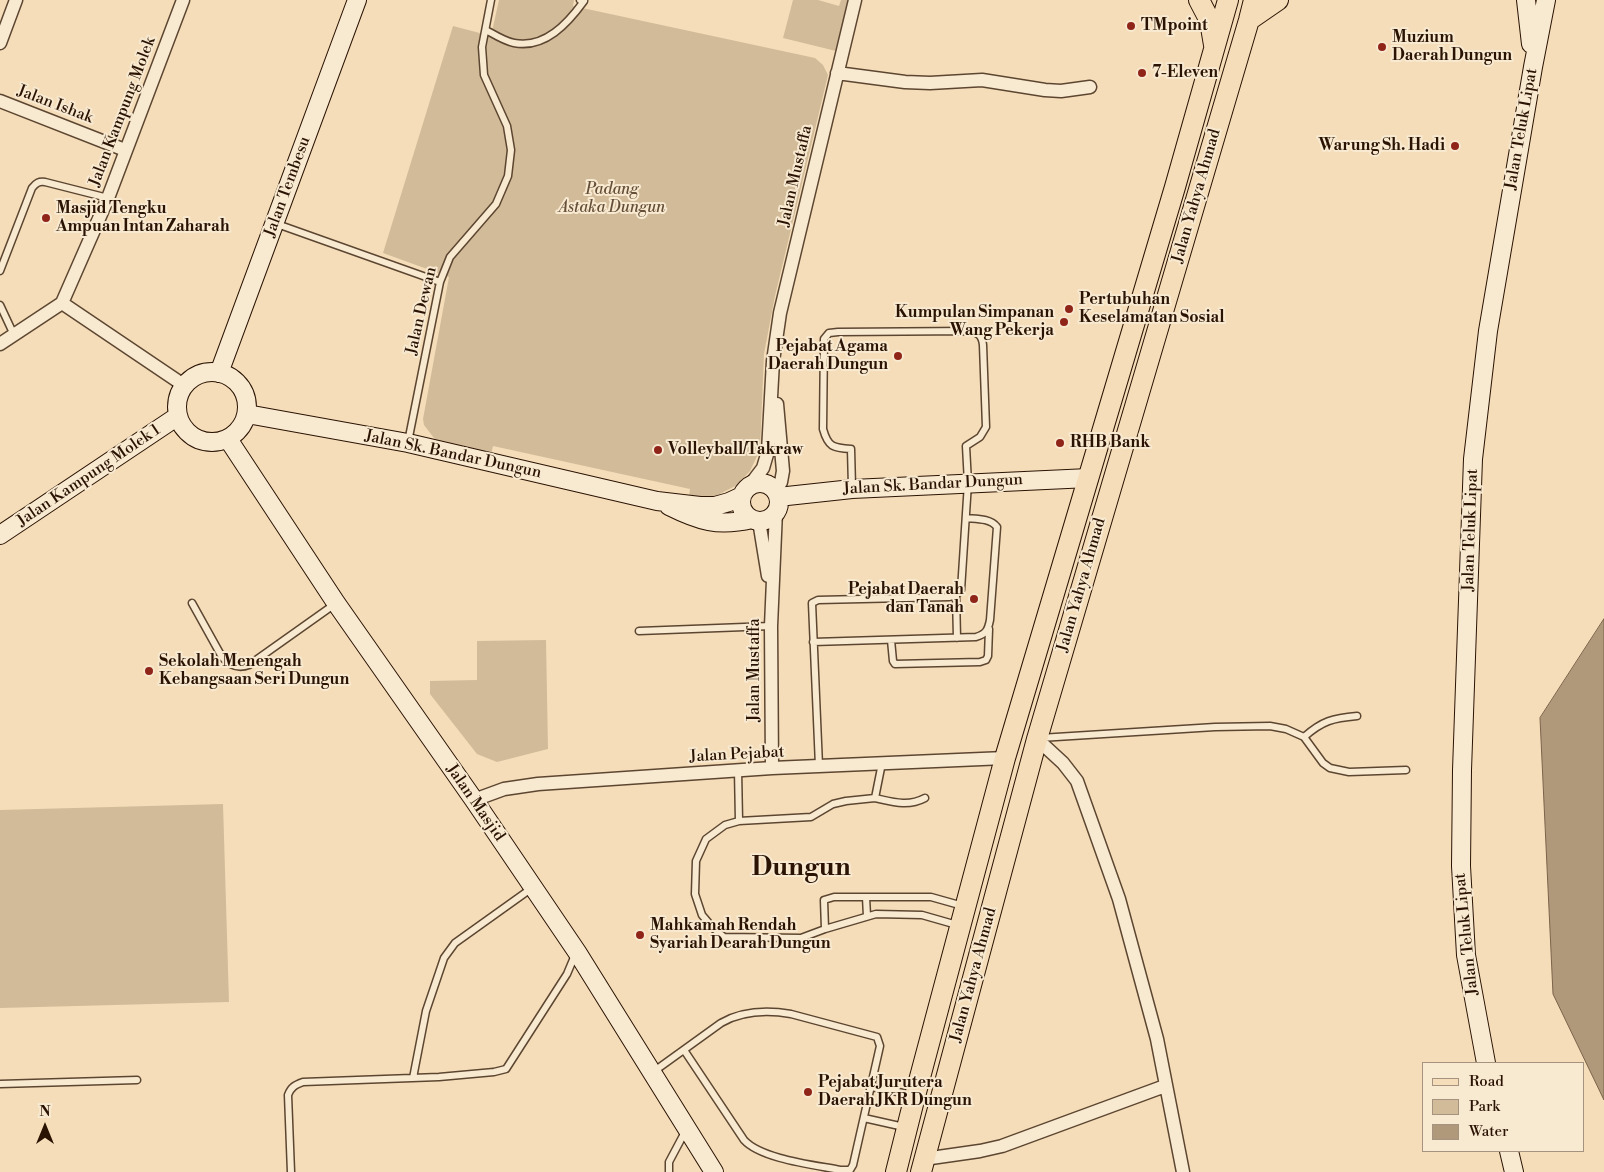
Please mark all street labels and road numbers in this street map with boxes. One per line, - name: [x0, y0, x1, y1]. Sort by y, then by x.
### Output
- street label: Jalan Kampung Molek: [86, 34, 160, 190]
- street label: Jalan Teluk Lipat: [1502, 67, 1542, 191]
- street label: Jalan Ishak: [14, 82, 96, 128]
- street label: Jalan Mustaffa: [775, 123, 817, 229]
- street label: Jalan Yahya Ahmad: [1169, 127, 1225, 265]
- street label: Jalan Tembesu: [261, 134, 315, 240]
- street label: Jalan Dewan: [403, 265, 441, 357]
- street label: Jalan Kampung Molek 1: [14, 421, 164, 531]
- street label: Jalan Sk. Bandar Dungun: [363, 427, 543, 483]
- street label: Jalan Teluk Lipat: [1459, 468, 1483, 592]
- street label: Jalan Sk. Bandar Dungun: [843, 471, 1023, 499]
- street label: Jalan Yahya Ahmad: [1054, 516, 1110, 654]
- street label: Jalan Mustaffa: [745, 618, 765, 722]
- street label: Jalan Pejabat: [689, 743, 785, 767]
- street label: Jalan Masjid: [441, 761, 509, 845]
- street label: Jalan Teluk Lipat: [1451, 872, 1483, 996]
- street label: Jalan Yahya Ahmad: [947, 906, 1001, 1044]

